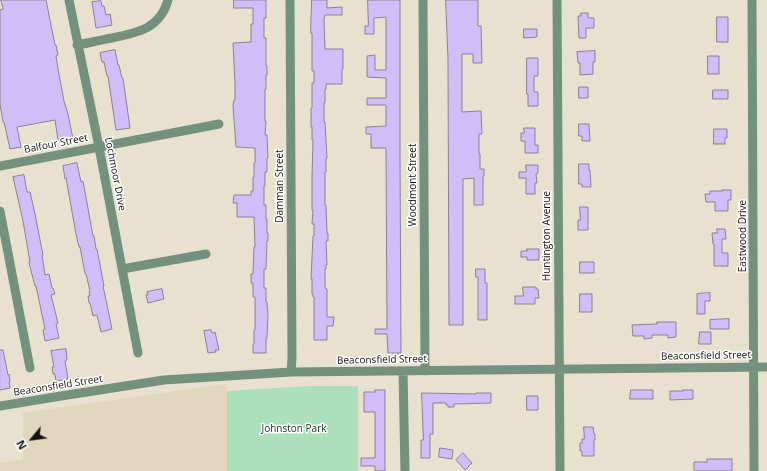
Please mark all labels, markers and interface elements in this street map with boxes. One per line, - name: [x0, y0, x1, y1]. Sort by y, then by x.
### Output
- street label: Balfour Street: [23, 132, 89, 156]
- street label: Lochmoor Drive: [102, 136, 128, 212]
- street label: Woodmont Street: [407, 144, 419, 226]
- street label: Damman Street: [274, 149, 286, 223]
- street label: Huntington Avenue: [541, 191, 553, 281]
- street label: Eastwood Drive: [737, 200, 749, 272]
- street label: Beaconsfield Street: [661, 349, 751, 363]
- street label: Beaconsfield Street: [337, 353, 427, 367]
- street label: Beaconsfield Street: [13, 373, 103, 399]
- north arrow: [12, 419, 52, 459]
- park label: Johnston Park: [262, 423, 326, 435]
- text: N: [12, 438, 30, 453]

